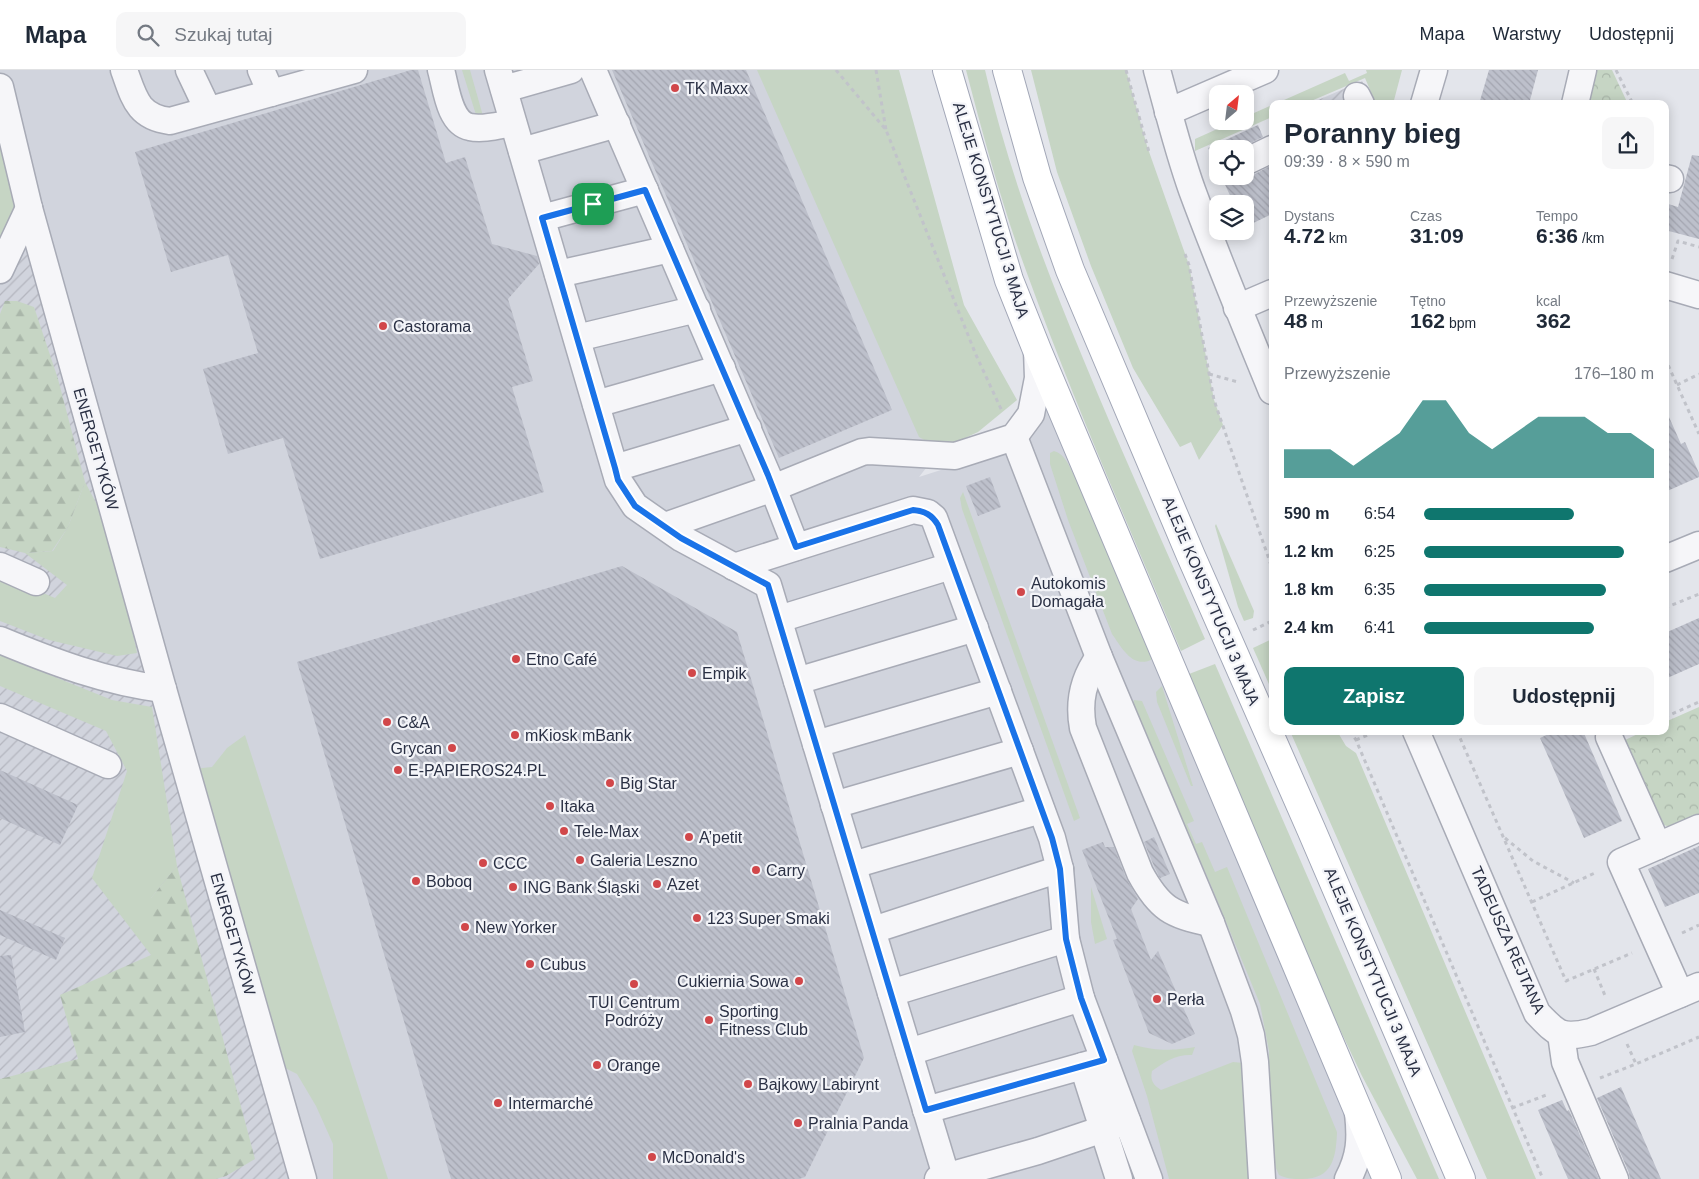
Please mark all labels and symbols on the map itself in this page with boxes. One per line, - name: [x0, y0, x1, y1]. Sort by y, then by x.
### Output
- place label: TK Maxx: [685, 80, 748, 97]
- marker: TK Maxx: [669, 82, 681, 94]
- north arrow: [1209, 85, 1254, 130]
- street label: ALEJE KONSTYTUCJI 3 MAJA: [950, 100, 1032, 320]
- pin: [572, 183, 614, 225]
- place label: Castorama: [393, 318, 471, 335]
- marker: Castorama: [377, 320, 389, 332]
- street label: ENERGETYKÓW: [70, 386, 123, 513]
- street label: ALEJE KONSTYTUCJI 3 MAJA: [1159, 494, 1263, 708]
- place label: Autokomis Domagała: [1031, 575, 1106, 610]
- marker: Autokomis Domagała: [1015, 586, 1027, 598]
- place label: Etno Café: [526, 651, 597, 668]
- marker: Etno Café: [510, 653, 522, 665]
- place label: Empik: [702, 665, 747, 682]
- marker: Empik: [686, 667, 698, 679]
- place label: C&A: [397, 714, 430, 731]
- marker: C&A: [381, 716, 393, 728]
- place label: mKiosk mBank: [525, 727, 633, 744]
- marker: mKiosk mBank: [509, 729, 521, 741]
- place label: Grycan: [390, 740, 442, 757]
- marker: Grycan: [446, 742, 458, 754]
- place label: E-PAPIEROS24.PL: [408, 762, 547, 779]
- marker: E-PAPIEROS24.PL: [392, 764, 404, 776]
- place label: Big Star: [620, 775, 678, 792]
- marker: Big Star: [604, 777, 616, 789]
- place label: Itaka: [560, 798, 595, 815]
- marker: Itaka: [544, 800, 556, 812]
- place label: Tele-Max: [574, 823, 639, 840]
- marker: Tele-Max: [558, 825, 570, 837]
- place label: A’petit: [699, 829, 743, 846]
- marker: A’petit: [683, 831, 695, 843]
- place label: Galeria Leszno: [590, 852, 698, 869]
- marker: Galeria Leszno: [574, 854, 586, 866]
- place label: CCC: [493, 855, 528, 872]
- marker: CCC: [477, 857, 489, 869]
- place label: Carry: [766, 862, 805, 879]
- marker: Carry: [750, 864, 762, 876]
- street label: TADEUSZA REJTANA: [1468, 864, 1548, 1017]
- street label: ALEJE KONSTYTUCJI 3 MAJA: [1321, 865, 1425, 1079]
- street label: ENERGETYKÓW: [207, 871, 260, 998]
- place label: Boboq: [426, 873, 472, 890]
- marker: Boboq: [410, 875, 422, 887]
- place label: Azet: [667, 876, 700, 893]
- place label: ING Bank Śląski: [523, 878, 639, 896]
- marker: Azet: [651, 878, 663, 890]
- marker: ING Bank Śląski: [507, 881, 519, 893]
- place label: 123 Super Smaki: [707, 910, 830, 927]
- marker: 123 Super Smaki: [691, 912, 703, 924]
- place label: New Yorker: [475, 919, 557, 936]
- marker: New Yorker: [459, 921, 471, 933]
- place label: Cubus: [540, 956, 586, 973]
- marker: Cubus: [524, 958, 536, 970]
- place label: Cukiernia Sowa: [677, 973, 789, 990]
- marker: Cukiernia Sowa: [793, 975, 805, 987]
- marker: TUI Centrum Podróży: [628, 978, 640, 990]
- place label: Perła: [1167, 991, 1204, 1008]
- marker: Perła: [1151, 993, 1163, 1005]
- place label: TUI Centrum Podróży: [588, 994, 680, 1029]
- place label: Sporting Fitness Club: [719, 1003, 808, 1038]
- marker: Sporting Fitness Club: [703, 1014, 715, 1026]
- place label: Orange: [607, 1057, 660, 1074]
- marker: Orange: [591, 1059, 603, 1071]
- place label: Bajkowy Labirynt: [758, 1076, 880, 1093]
- marker: Bajkowy Labirynt: [742, 1078, 754, 1090]
- place label: Intermarché: [508, 1095, 593, 1112]
- marker: Intermarché: [492, 1097, 504, 1109]
- place label: Pralnia Panda: [808, 1115, 909, 1132]
- marker: Pralnia Panda: [792, 1117, 804, 1129]
- place label: McDonald's: [662, 1149, 745, 1166]
- marker: McDonald's: [646, 1151, 658, 1163]

